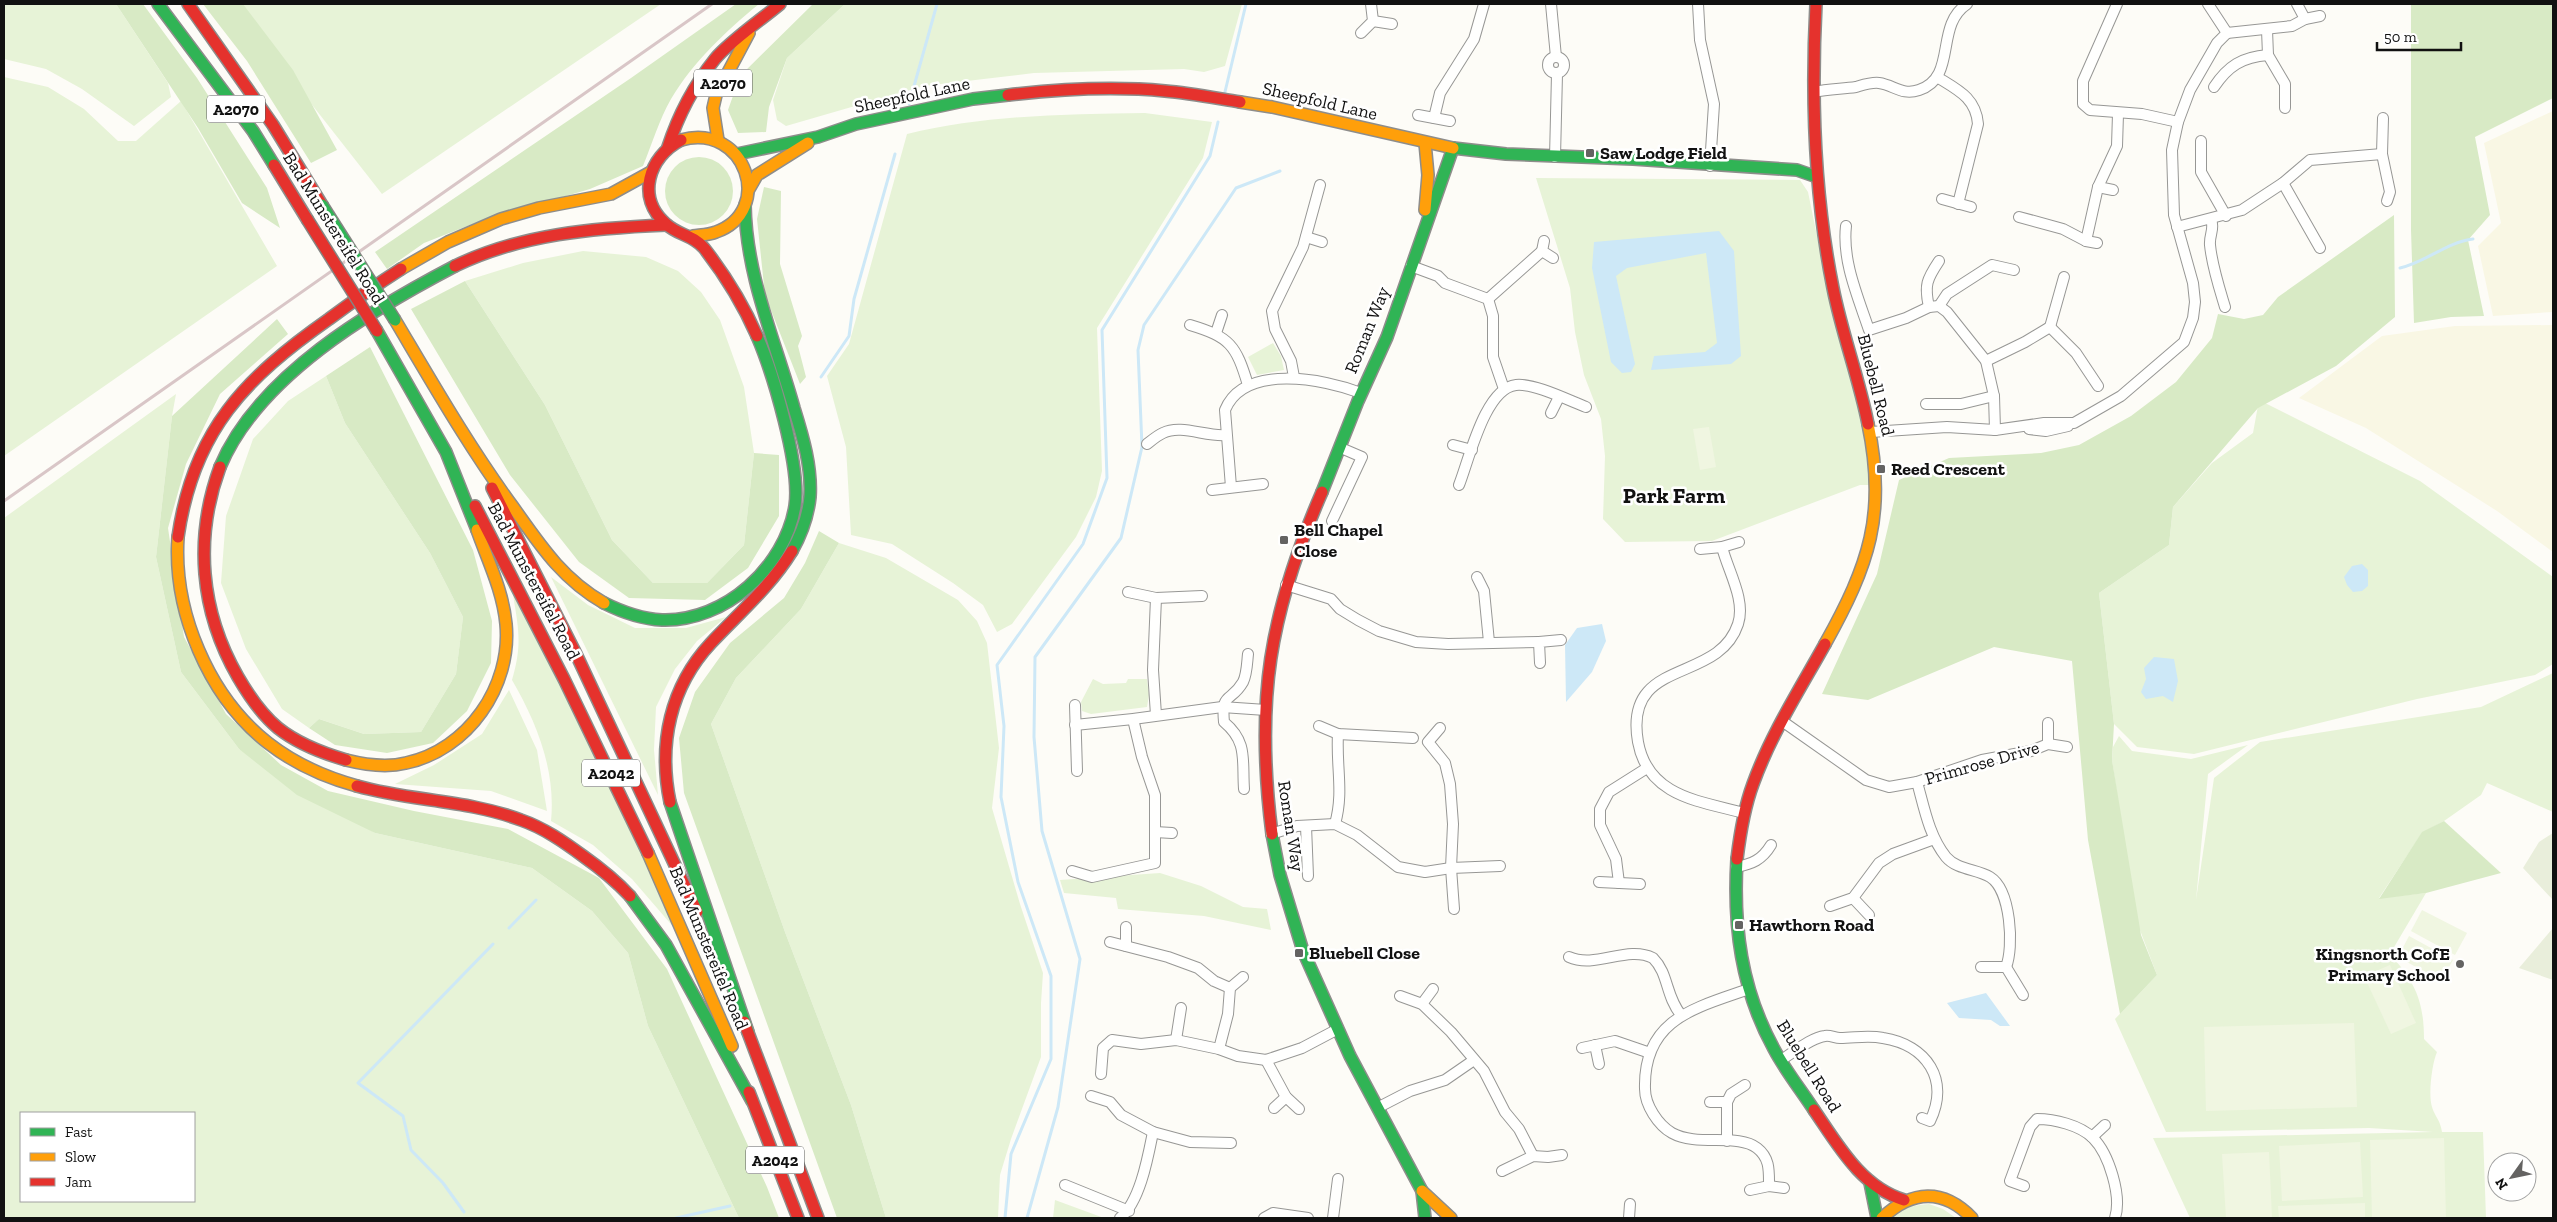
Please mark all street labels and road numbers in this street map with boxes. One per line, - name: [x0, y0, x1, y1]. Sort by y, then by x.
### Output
- road number: A2070: [694, 70, 752, 96]
- street label: Sheepfold Lane: [852, 72, 972, 118]
- street label: Sheepfold Lane: [1260, 77, 1380, 125]
- road number: A2070: [207, 96, 265, 122]
- street label: Bad Munstereifel Road: [278, 148, 390, 308]
- street label: Roman Way: [1340, 283, 1395, 377]
- street label: Bluebell Road: [1853, 332, 1899, 438]
- street label: Bad Munstereifel Road: [483, 498, 585, 664]
- street label: Primrose Drive: [1922, 736, 2042, 790]
- road number: A2042: [582, 760, 640, 786]
- street label: Roman Way: [1273, 779, 1309, 874]
- street label: Bad Munstereifel Road: [665, 863, 753, 1033]
- street label: Bluebell Road: [1772, 1016, 1846, 1116]
- road number: A2042: [746, 1146, 804, 1174]

